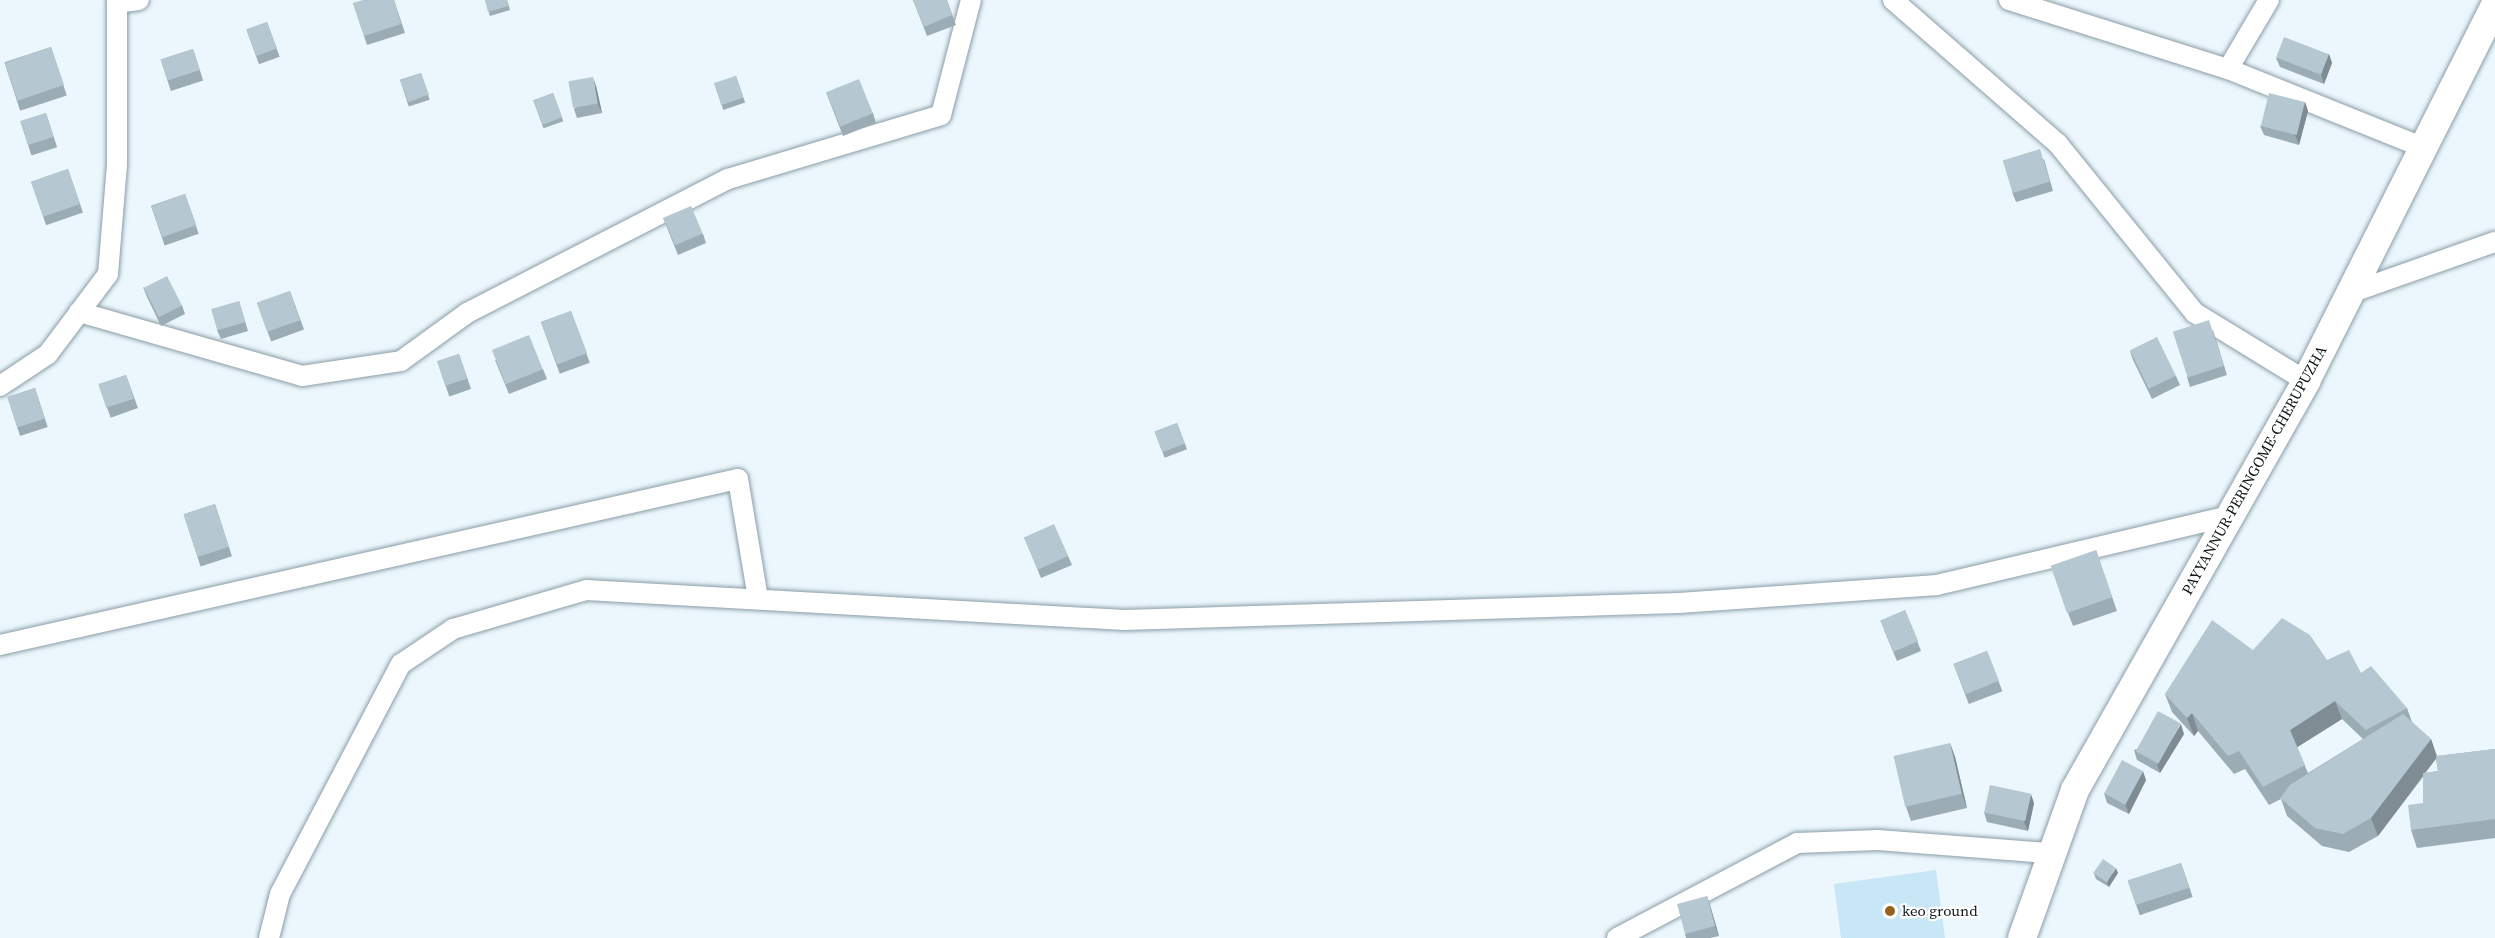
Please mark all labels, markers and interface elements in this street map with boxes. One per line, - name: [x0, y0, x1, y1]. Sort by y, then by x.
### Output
- street label: PAYYANNUR-PERINGOME-CHERUPUZHA: [2178, 342, 2330, 598]
- place label: keo ground: [1902, 902, 1978, 920]
- marker: keo ground: [1883, 904, 1897, 918]

